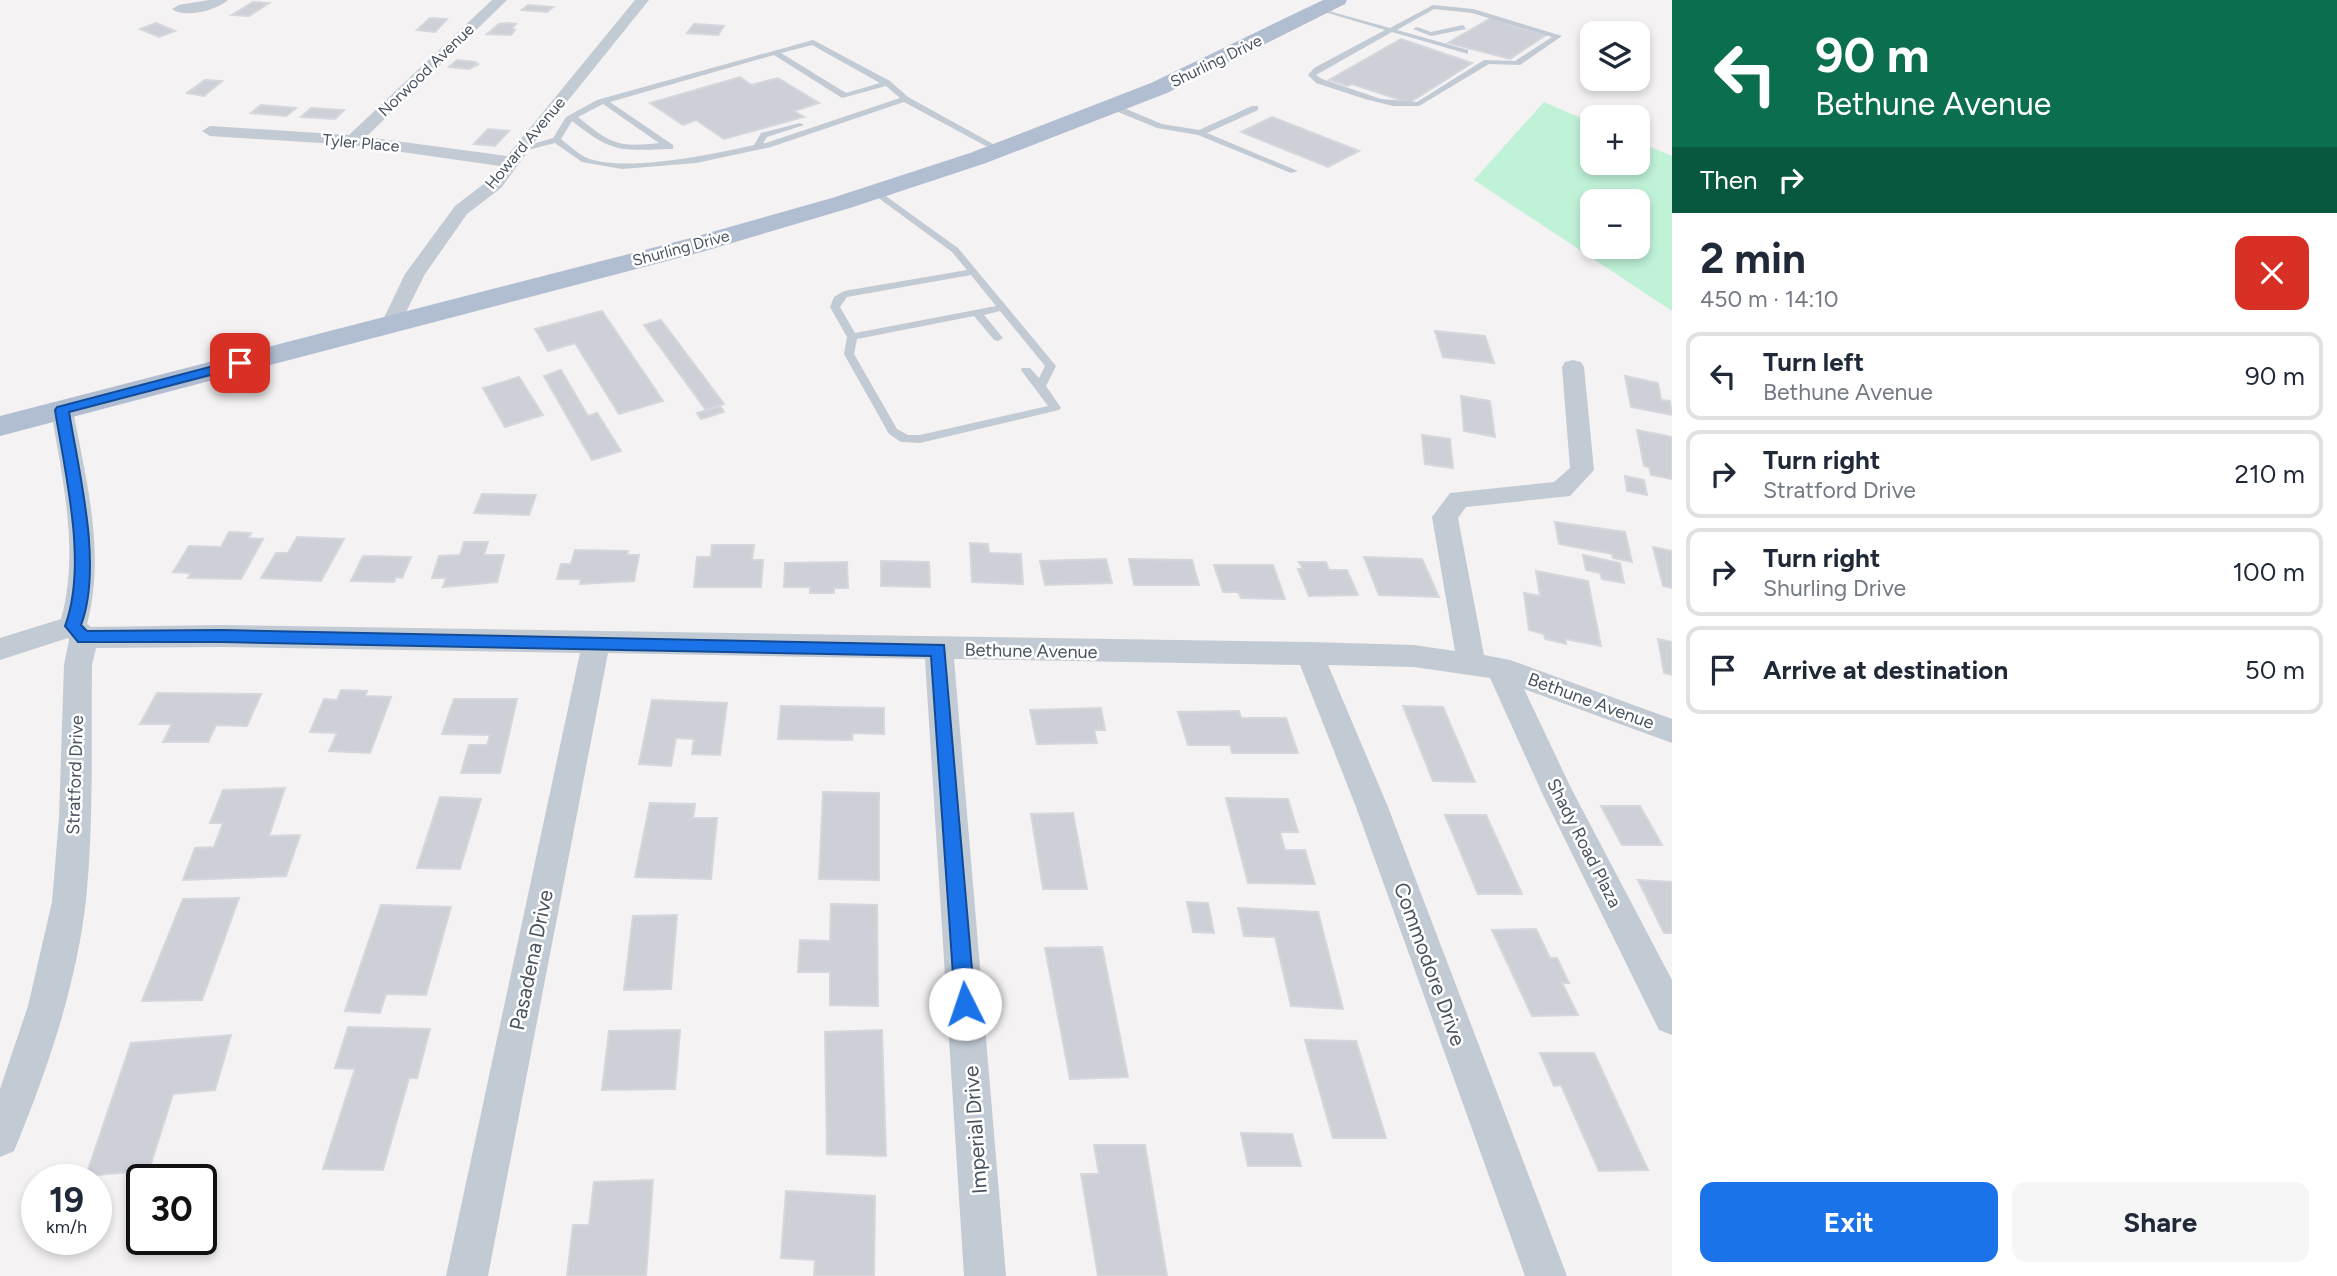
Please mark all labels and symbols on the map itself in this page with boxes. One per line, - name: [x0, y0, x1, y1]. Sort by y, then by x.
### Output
- street label: Norwood Avenue: [374, 19, 478, 120]
- street label: Shurling Drive: [1167, 31, 1265, 91]
- street label: Howard Avenue: [481, 93, 569, 193]
- street label: Tyler Place: [322, 130, 400, 156]
- street label: Shurling Drive: [630, 226, 732, 270]
- pin: [210, 333, 270, 393]
- street label: Bethune Avenue: [964, 639, 1098, 663]
- street label: Bethune Avenue: [1525, 668, 1657, 734]
- street label: Stratford Drive: [62, 715, 88, 835]
- street label: Shady Road Plaza: [1542, 775, 1626, 911]
- street label: Commodore Drive: [1389, 879, 1471, 1049]
- street label: Pasadena Drive: [504, 887, 558, 1033]
- position arrow: [928, 967, 1002, 1041]
- street label: Imperial Drive: [958, 1065, 992, 1195]
- speed limit sign: 30: [126, 1164, 217, 1255]

